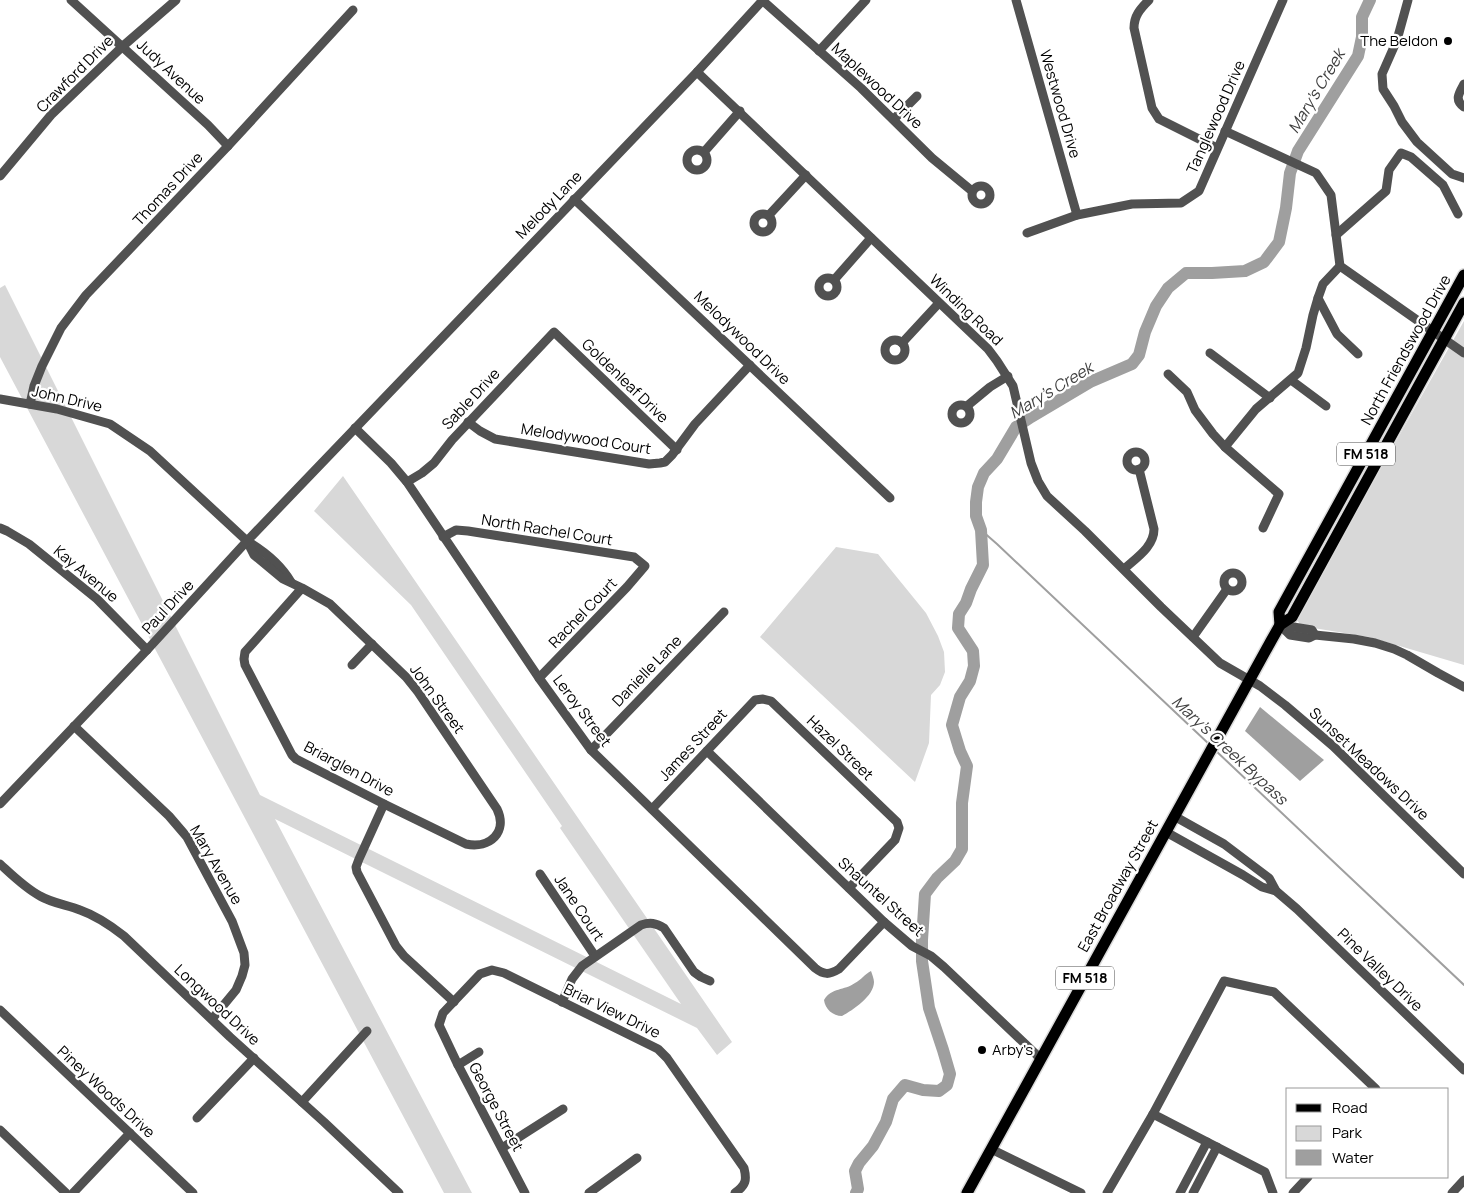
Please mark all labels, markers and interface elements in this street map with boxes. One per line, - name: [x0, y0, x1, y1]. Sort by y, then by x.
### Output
- street label: Crawford Drive: [31, 30, 118, 117]
- place label: The Beldon: [1360, 30, 1438, 51]
- street label: Judy Avenue: [132, 34, 210, 109]
- marker: The Beldon: [1442, 35, 1454, 47]
- street label: Maplewood Drive: [827, 38, 928, 134]
- water label: Mary's Creek: [1282, 43, 1351, 137]
- street label: Westwood Drive: [1035, 47, 1086, 161]
- street label: Tanglewood Drive: [1181, 57, 1250, 177]
- street label: Thomas Drive: [128, 147, 207, 230]
- street label: Melody Lane: [511, 166, 587, 243]
- street label: Winding Road: [925, 269, 1008, 350]
- street label: North Friendswood Drive: [1355, 271, 1456, 429]
- street label: Melodywood Drive: [690, 286, 795, 389]
- street label: Goldenleaf Drive: [577, 334, 673, 428]
- water label: Mary's Creek: [1005, 355, 1099, 424]
- street label: Sable Drive: [437, 363, 505, 434]
- street label: John Drive: [30, 380, 105, 417]
- street label: Melodywood Court: [520, 418, 653, 459]
- road number: FM 518: [1337, 442, 1395, 466]
- street label: North Rachel Court: [480, 509, 614, 550]
- street label: Kay Avenue: [49, 540, 124, 607]
- street label: Rachel Court: [544, 573, 622, 652]
- street label: Paul Drive: [137, 575, 198, 639]
- street label: Danielle Lane: [607, 630, 686, 711]
- street label: John Street: [405, 660, 470, 738]
- street label: Leroy Street: [548, 670, 616, 751]
- water label: Mary's Creek Bypass: [1167, 691, 1294, 810]
- street label: Sunset Meadows Drive: [1305, 702, 1434, 825]
- street label: James Street: [654, 704, 732, 785]
- street label: Hazel Street: [802, 710, 878, 785]
- street label: Briarglen Drive: [300, 736, 398, 801]
- street label: East Broadway Street: [1072, 816, 1163, 956]
- street label: Mary Avenue: [185, 821, 248, 909]
- street label: Shauntel Street: [834, 852, 929, 941]
- street label: Jane Court: [550, 870, 609, 945]
- street label: Pine Valley Drive: [1333, 923, 1428, 1016]
- street label: Longwood Drive: [170, 959, 265, 1050]
- road number: FM 518: [1056, 966, 1114, 990]
- street label: Briar View Drive: [560, 978, 664, 1043]
- place label: Arby's: [992, 1039, 1033, 1060]
- street label: Piney Woods Drive: [53, 1041, 160, 1143]
- marker: Arby's: [976, 1044, 988, 1056]
- street label: George Street: [464, 1059, 529, 1155]
- legend: [1286, 1088, 1449, 1178]
- text: Road: [1332, 1097, 1368, 1118]
- text: Park: [1332, 1122, 1362, 1143]
- text: Water: [1332, 1147, 1374, 1168]

